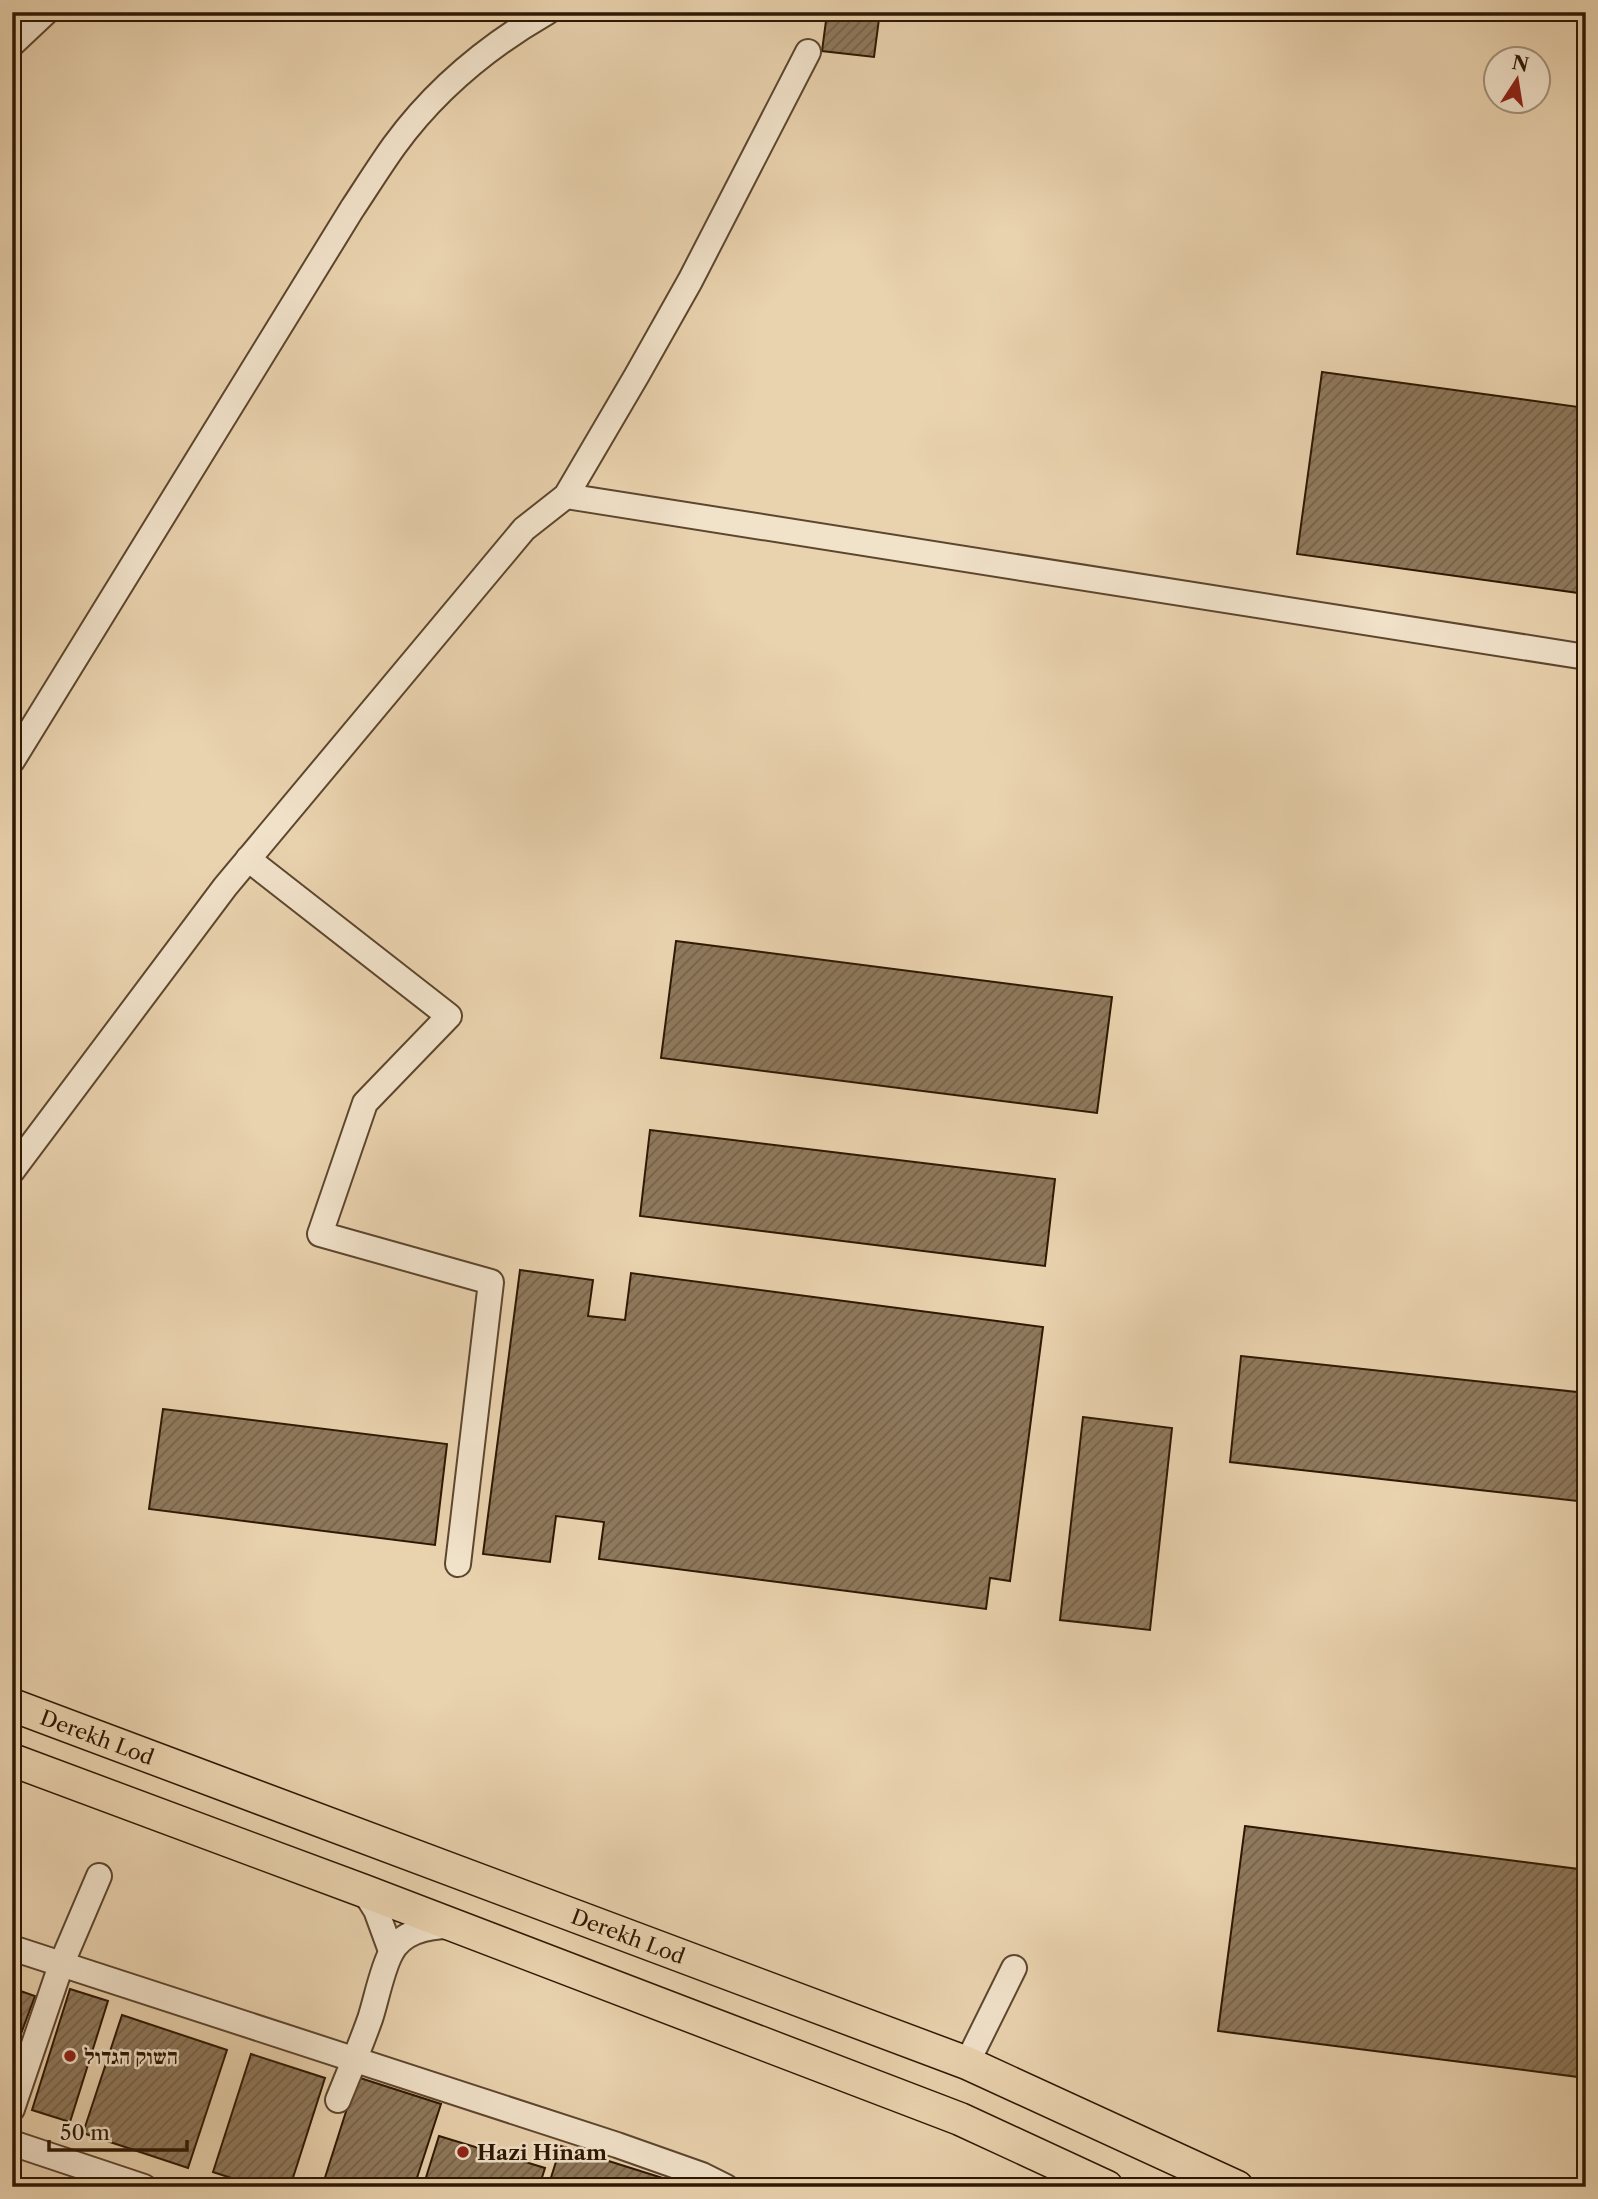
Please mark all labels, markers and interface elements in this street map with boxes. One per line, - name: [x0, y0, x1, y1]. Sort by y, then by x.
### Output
- north arrow: [1482, 46, 1552, 116]
- text: N: [1510, 51, 1531, 77]
- street label: Derekh Lod: [37, 1704, 158, 1770]
- street label: Derekh Lod: [568, 1903, 689, 1969]
- place label: השוק הגדול: [84, 2044, 178, 2069]
- marker: השוק הגדול: [62, 2048, 78, 2064]
- scale bar: [49, 2108, 187, 2152]
- text: 50 m: [60, 2120, 110, 2145]
- place label: Hazi Hinam: [477, 2140, 607, 2165]
- marker: Hazi Hinam: [455, 2144, 471, 2160]

